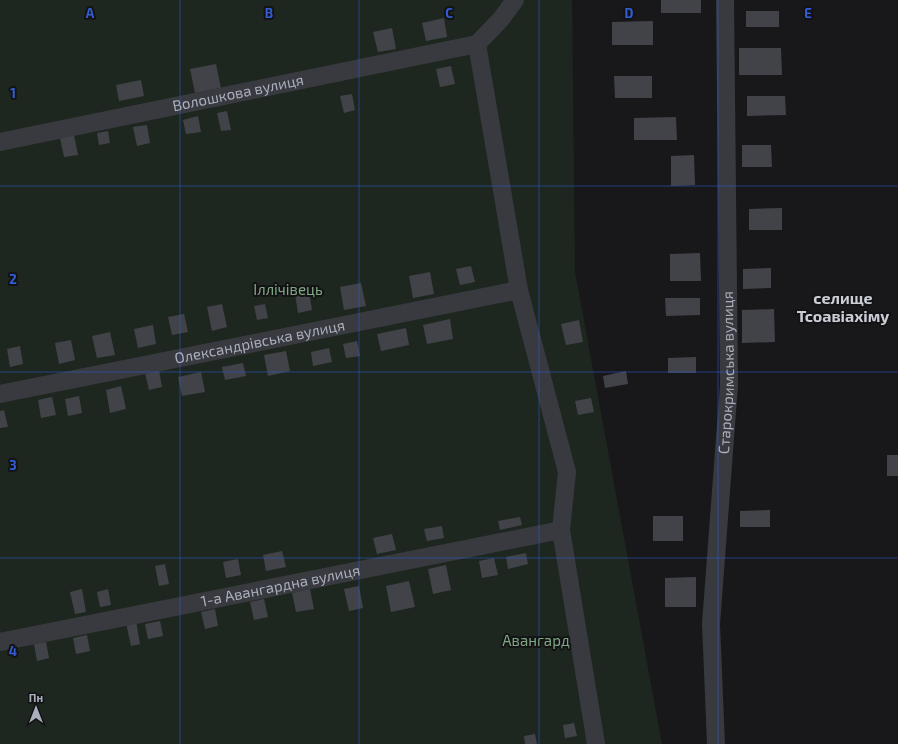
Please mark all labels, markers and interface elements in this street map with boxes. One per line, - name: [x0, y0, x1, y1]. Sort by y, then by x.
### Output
- text: A: [86, 5, 95, 21]
- text: B: [265, 5, 273, 21]
- text: C: [445, 5, 453, 21]
- text: D: [625, 5, 634, 21]
- text: E: [804, 5, 812, 21]
- street label: Волошкова вулиця: [171, 70, 305, 114]
- text: 1: [10, 85, 16, 101]
- text: 2: [9, 271, 17, 287]
- park label: Іллічівець: [253, 280, 323, 298]
- district label: селище Тсоавiахiму: [797, 288, 889, 325]
- street label: Старокримська вулиця: [714, 291, 737, 455]
- street label: Олександрівська вулиця: [173, 315, 346, 367]
- text: 3: [9, 457, 17, 473]
- street label: 1-а Авангардна вулиця: [199, 560, 362, 610]
- park label: Авангард: [502, 631, 570, 649]
- text: 4: [9, 643, 17, 659]
- north arrow: [16, 688, 56, 728]
- text: Пн: [29, 691, 43, 704]

